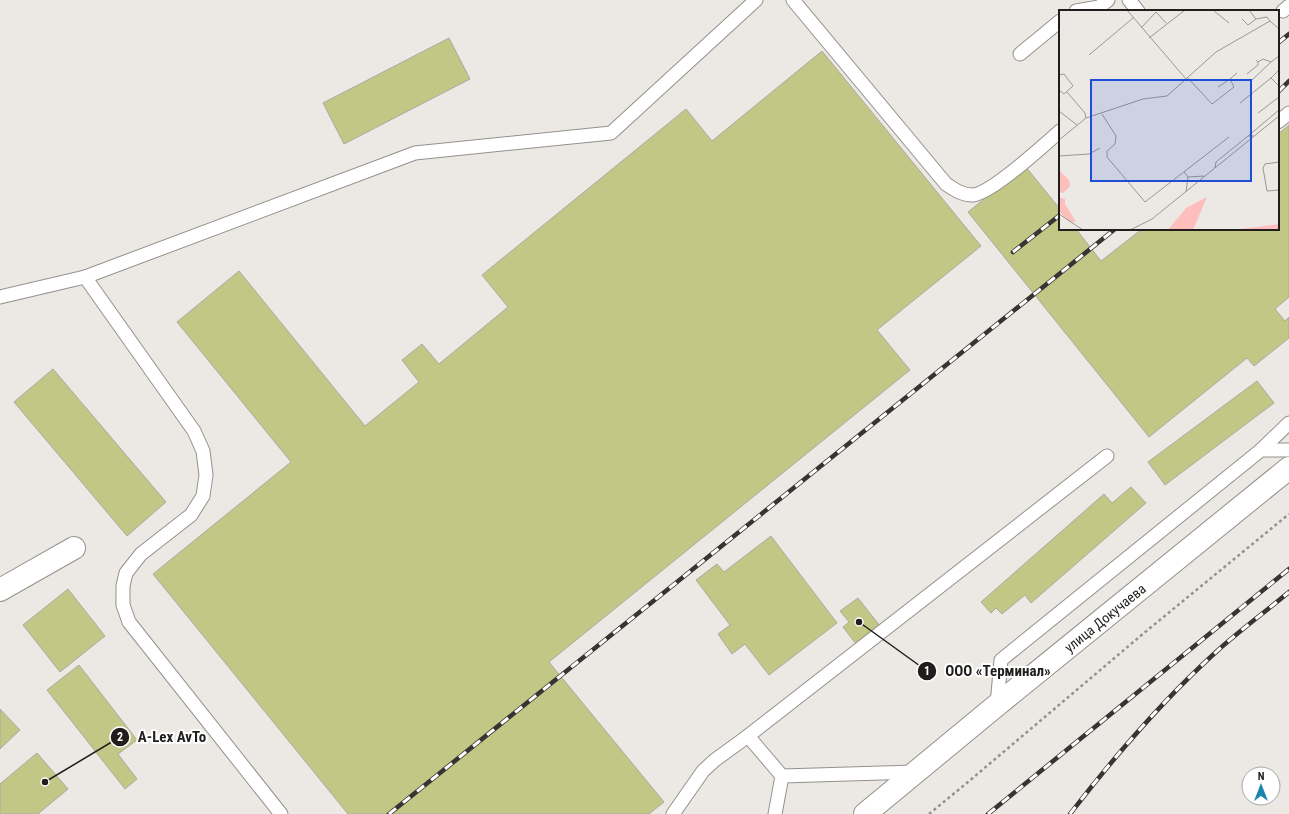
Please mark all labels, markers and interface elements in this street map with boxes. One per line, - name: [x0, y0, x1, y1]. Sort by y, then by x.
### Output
- inset map: [1059, 10, 1279, 230]
- street label: улица Докучаева: [1061, 580, 1149, 656]
- callout: ООО «Терминал»: [917, 657, 1059, 684]
- text: ООО «Терминал»: [945, 662, 1051, 680]
- text: 1: [924, 664, 930, 678]
- callout: A-Lex AvTo: [110, 724, 215, 751]
- text: A-Lex AvTo: [138, 728, 206, 746]
- text: 2: [117, 730, 123, 744]
- north arrow: [1241, 766, 1281, 806]
- text: N: [1258, 770, 1265, 783]

